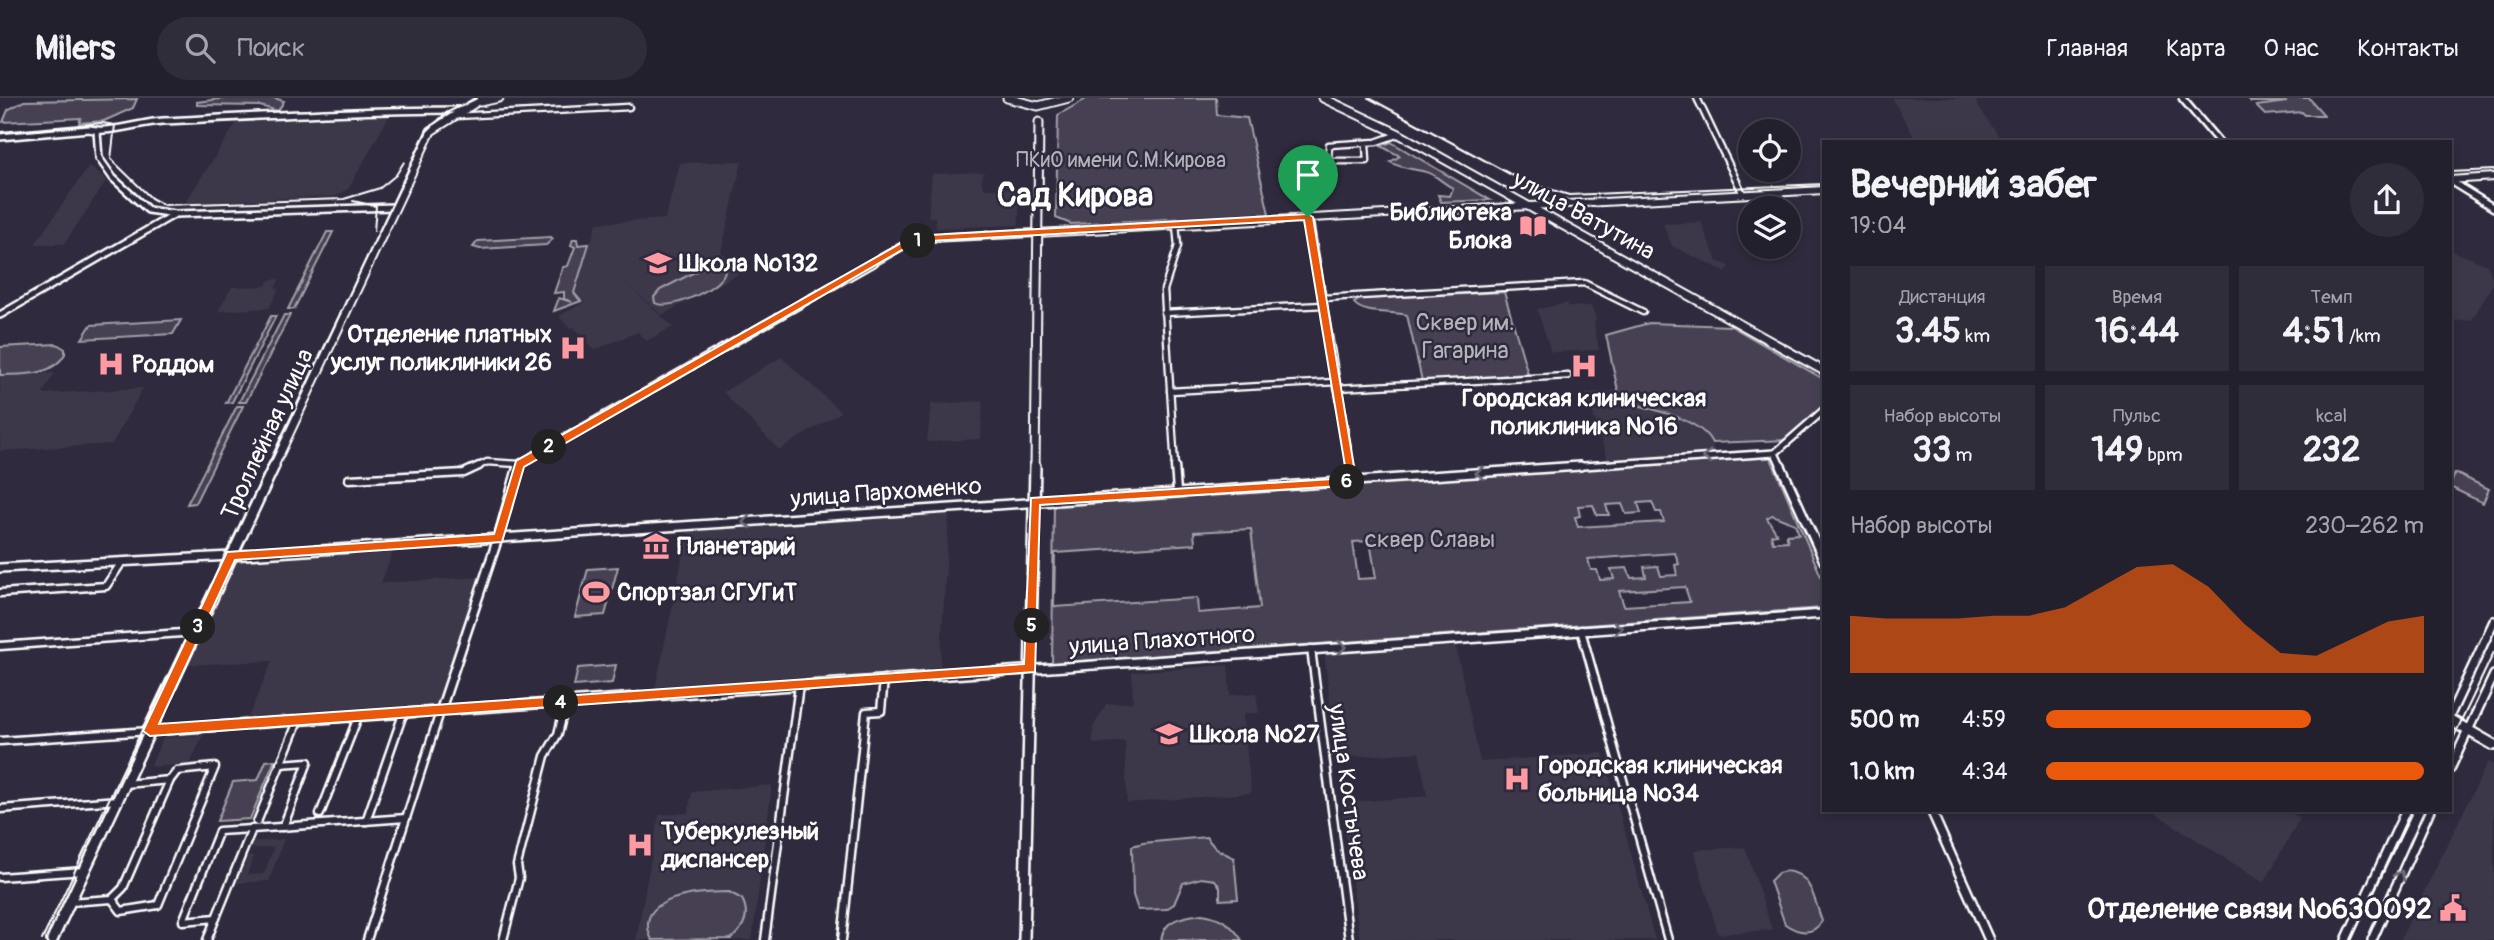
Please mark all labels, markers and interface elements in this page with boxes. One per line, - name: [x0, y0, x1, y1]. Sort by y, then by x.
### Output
- search box: [157, 17, 647, 80]
- text: Milers: [35, 28, 115, 69]
- icon: search: [181, 29, 219, 67]
- text: Поиск: [237, 32, 305, 64]
- text: Главная: [2047, 34, 2128, 63]
- text: Карта: [2166, 34, 2226, 63]
- text: О нас: [2264, 34, 2319, 63]
- text: Контакты: [2357, 34, 2459, 63]
- map controls: [1738, 119, 1801, 259]
- button: locate: [1738, 119, 1801, 182]
- pin: [1278, 145, 1338, 217]
- park label: ПКиО имени С.М.Кирова: [1016, 147, 1226, 174]
- icon: arrive: [1289, 156, 1327, 194]
- text: Вечерний забег: [1850, 161, 2097, 209]
- button: share: [2350, 163, 2424, 237]
- street label: улица Ватутина: [1507, 164, 1660, 266]
- district label: Сад Кирова: [997, 176, 1153, 216]
- button: layers: [1738, 196, 1801, 259]
- place label: Библиотека Блока: [1390, 198, 1512, 255]
- library icon: Библиотека Блока: [1518, 211, 1548, 241]
- text: 19:04: [1850, 211, 1906, 240]
- pin: 1: [900, 223, 936, 258]
- text: 1: [914, 228, 921, 252]
- school or university icon: Школа №132: [643, 248, 673, 278]
- place label: Школа №132: [678, 249, 818, 278]
- text: Дистанция: [1899, 285, 1985, 309]
- text: Время: [2112, 285, 2162, 309]
- text: Темп: [2311, 285, 2353, 309]
- park label: Сквер им. Гагарина: [1415, 308, 1515, 365]
- text: 3.45: [1895, 309, 1961, 353]
- text: 16:44: [2095, 309, 2179, 353]
- text: 4:51: [2283, 309, 2345, 353]
- place label: Отделение платных услуг поликлиники 26: [330, 320, 552, 377]
- text: km: [1961, 324, 1990, 348]
- text: /km: [2345, 324, 2381, 348]
- hospital icon: Отделение платных услуг поликлиники 26: [558, 333, 588, 363]
- street label: Троллейная улица: [215, 344, 320, 524]
- hospital icon: Роддом: [96, 349, 126, 379]
- place label: Роддом: [132, 350, 214, 379]
- hospital icon: Городская клиническая поликлиника №16: [1569, 351, 1599, 381]
- place label: Городская клиническая поликлиника №16: [1462, 384, 1706, 441]
- text: Набор высоты: [1884, 404, 2001, 428]
- text: Пульс: [2113, 404, 2161, 428]
- text: kcal: [2316, 404, 2347, 428]
- text: 33: [1912, 428, 1951, 472]
- text: 149: [2091, 428, 2143, 472]
- text: 232: [2303, 428, 2360, 472]
- pin: 2: [532, 430, 566, 464]
- text: 2: [543, 434, 554, 458]
- text: m: [1951, 443, 1972, 467]
- text: bpm: [2143, 443, 2183, 467]
- one-way arrow: [1701, 450, 1712, 465]
- pin: 6: [1330, 464, 1364, 500]
- one-way arrow: [1474, 465, 1485, 480]
- text: 6: [1341, 469, 1352, 493]
- street label: улица Пархоменко: [788, 471, 983, 514]
- text: Набор высоты: [1850, 511, 1992, 540]
- text: 230–262 m: [2305, 511, 2424, 540]
- one-way arrow: [741, 514, 752, 529]
- park label: сквер Славы: [1365, 525, 1495, 554]
- museum icon: Планетарий: [641, 531, 671, 561]
- place label: Планетарий: [677, 532, 796, 561]
- sports icon: Спортзал СГУГиТ: [581, 577, 611, 607]
- place label: Спортзал СГУГиТ: [617, 578, 798, 607]
- pin: 5: [1014, 608, 1050, 644]
- pin: 3: [180, 610, 216, 644]
- text: 5: [1026, 613, 1037, 637]
- text: 3: [192, 614, 203, 638]
- street label: улица Плахотного: [1067, 620, 1256, 662]
- one-way arrow: [1613, 621, 1624, 636]
- one-way arrow: [1337, 640, 1348, 655]
- pin: 4: [544, 686, 578, 720]
- text: 4: [555, 690, 566, 714]
- street label: улица Костычева: [1322, 701, 1375, 882]
- text: 500 m: [1850, 705, 1919, 734]
- text: 4:59: [1962, 705, 2006, 734]
- school or university icon: Школа №27: [1154, 719, 1184, 749]
- place label: Школа №27: [1189, 720, 1319, 749]
- place label: Городская клиническая больница №34: [1538, 751, 1783, 808]
- text: 1.0 km: [1850, 757, 1915, 786]
- text: 4:34: [1962, 757, 2008, 786]
- hospital icon: Городская клиническая больница №34: [1502, 764, 1532, 794]
- place label: Туберкулезный диспансер: [660, 817, 819, 874]
- hospital icon: Туберкулезный диспансер: [625, 830, 655, 860]
- one-way arrow: [2392, 870, 2406, 882]
- place label: Отделение связи №630092: [2087, 892, 2432, 927]
- public building icon: Отделение связи №630092: [2438, 893, 2468, 923]

